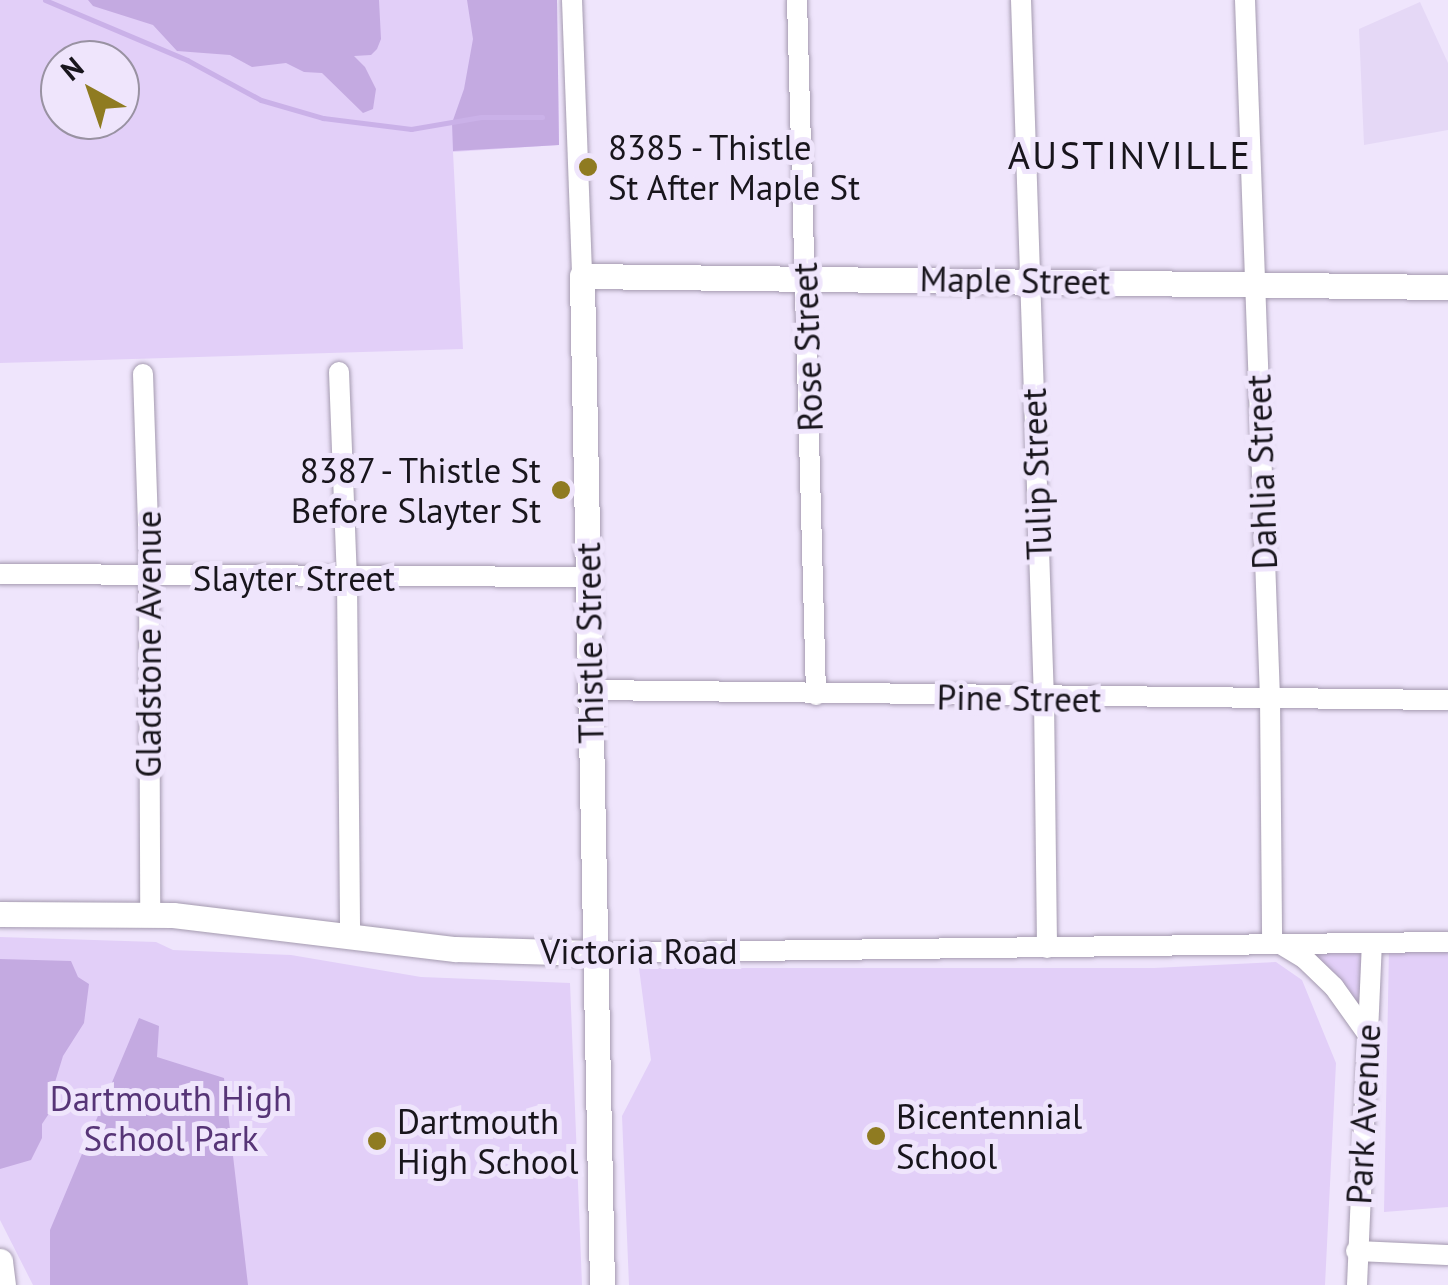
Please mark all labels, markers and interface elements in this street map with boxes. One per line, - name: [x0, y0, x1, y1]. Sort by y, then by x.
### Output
- north arrow: [40, 40, 140, 140]
- text: N: [53, 48, 91, 88]
- place label: 8385 - Thistle St After Maple St: [608, 126, 861, 208]
- district label: AUSTINVILLE: [1008, 132, 1252, 178]
- marker: 8385 - Thistle St After Maple St: [577, 156, 599, 178]
- street label: Maple Street: [919, 257, 1111, 303]
- street label: Rose Street: [783, 262, 831, 432]
- street label: Dahlia Street: [1237, 374, 1285, 570]
- street label: Tulip Street: [1012, 387, 1060, 561]
- place label: 8387 - Thistle St Before Slayter St: [291, 449, 541, 531]
- marker: 8387 - Thistle St Before Slayter St: [550, 479, 572, 501]
- street label: Gladstone Avenue: [127, 510, 169, 778]
- street label: Thistle Street: [566, 542, 612, 744]
- street label: Slayter Street: [193, 557, 395, 599]
- street label: Pine Street: [936, 676, 1102, 720]
- street label: Victoria Road: [540, 930, 738, 972]
- street label: Park Avenue: [1337, 1022, 1389, 1206]
- park label: Dartmouth High School Park: [50, 1077, 292, 1159]
- place label: Bicentennial School: [896, 1095, 1082, 1177]
- place label: Dartmouth High School: [397, 1100, 578, 1182]
- marker: Bicentennial School: [865, 1125, 887, 1147]
- marker: Dartmouth High School: [366, 1130, 388, 1152]

